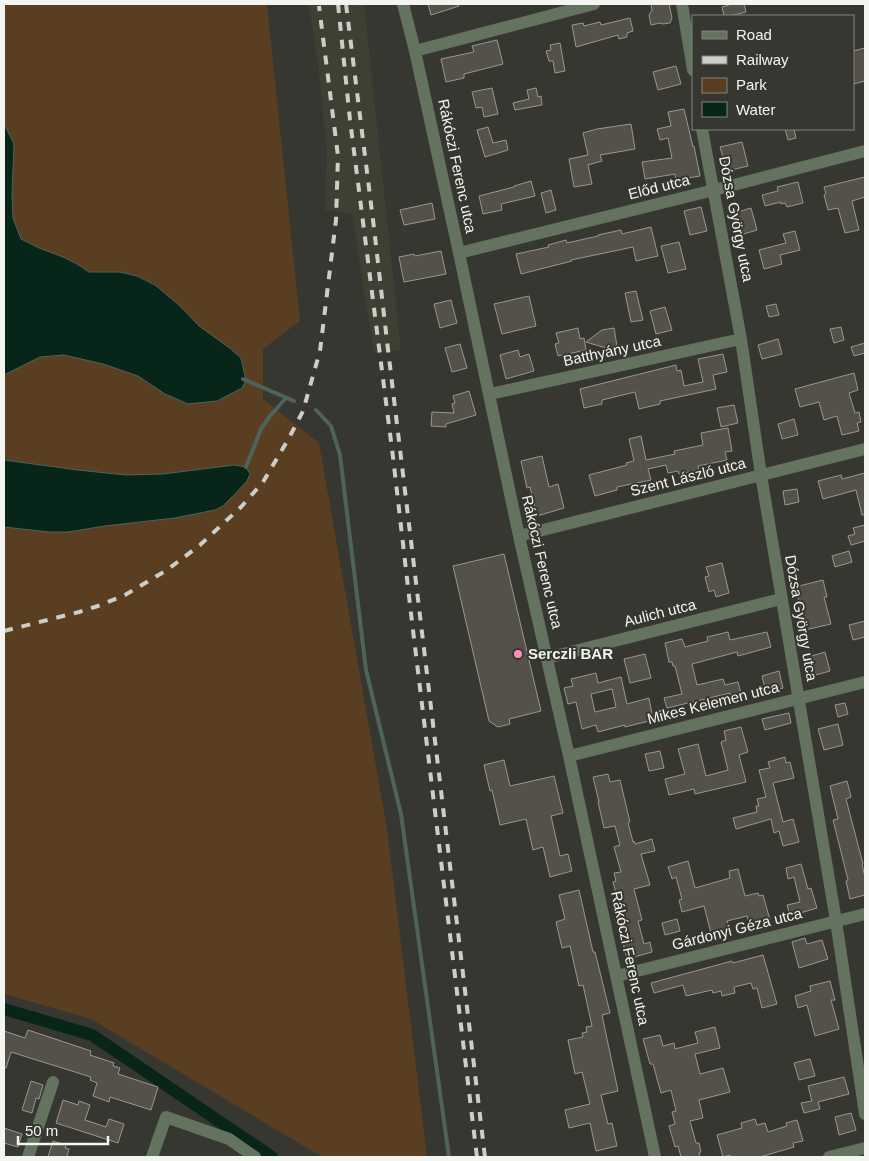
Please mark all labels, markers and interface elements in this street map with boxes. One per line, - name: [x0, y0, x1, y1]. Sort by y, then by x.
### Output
- legend: [692, 15, 854, 130]
- text: Road: [736, 26, 772, 43]
- text: Railway: [736, 51, 789, 68]
- text: Park: [736, 76, 767, 93]
- street label: Rákóczi Ferenc utca: [435, 97, 480, 235]
- text: Water: [736, 101, 775, 118]
- street label: Dózsa György utca: [716, 155, 757, 284]
- street label: Előd utca: [626, 171, 692, 202]
- street label: Batthyány utca: [562, 332, 663, 369]
- street label: Szent László utca: [628, 454, 748, 499]
- street label: Rákóczi Ferenc utca: [519, 493, 566, 631]
- street label: Dózsa György utca: [782, 554, 821, 683]
- street label: Aulich utca: [622, 595, 698, 630]
- place label: Serczli BAR: [528, 645, 613, 662]
- marker: Serczli BAR: [512, 648, 524, 660]
- street label: Mikes Kelemen utca: [645, 678, 781, 727]
- street label: Rákóczi Ferenc utca: [608, 889, 653, 1027]
- street label: Gárdonyi Géza utca: [670, 904, 804, 953]
- scale bar: [18, 1114, 108, 1146]
- text: 50 m: [25, 1122, 58, 1139]

